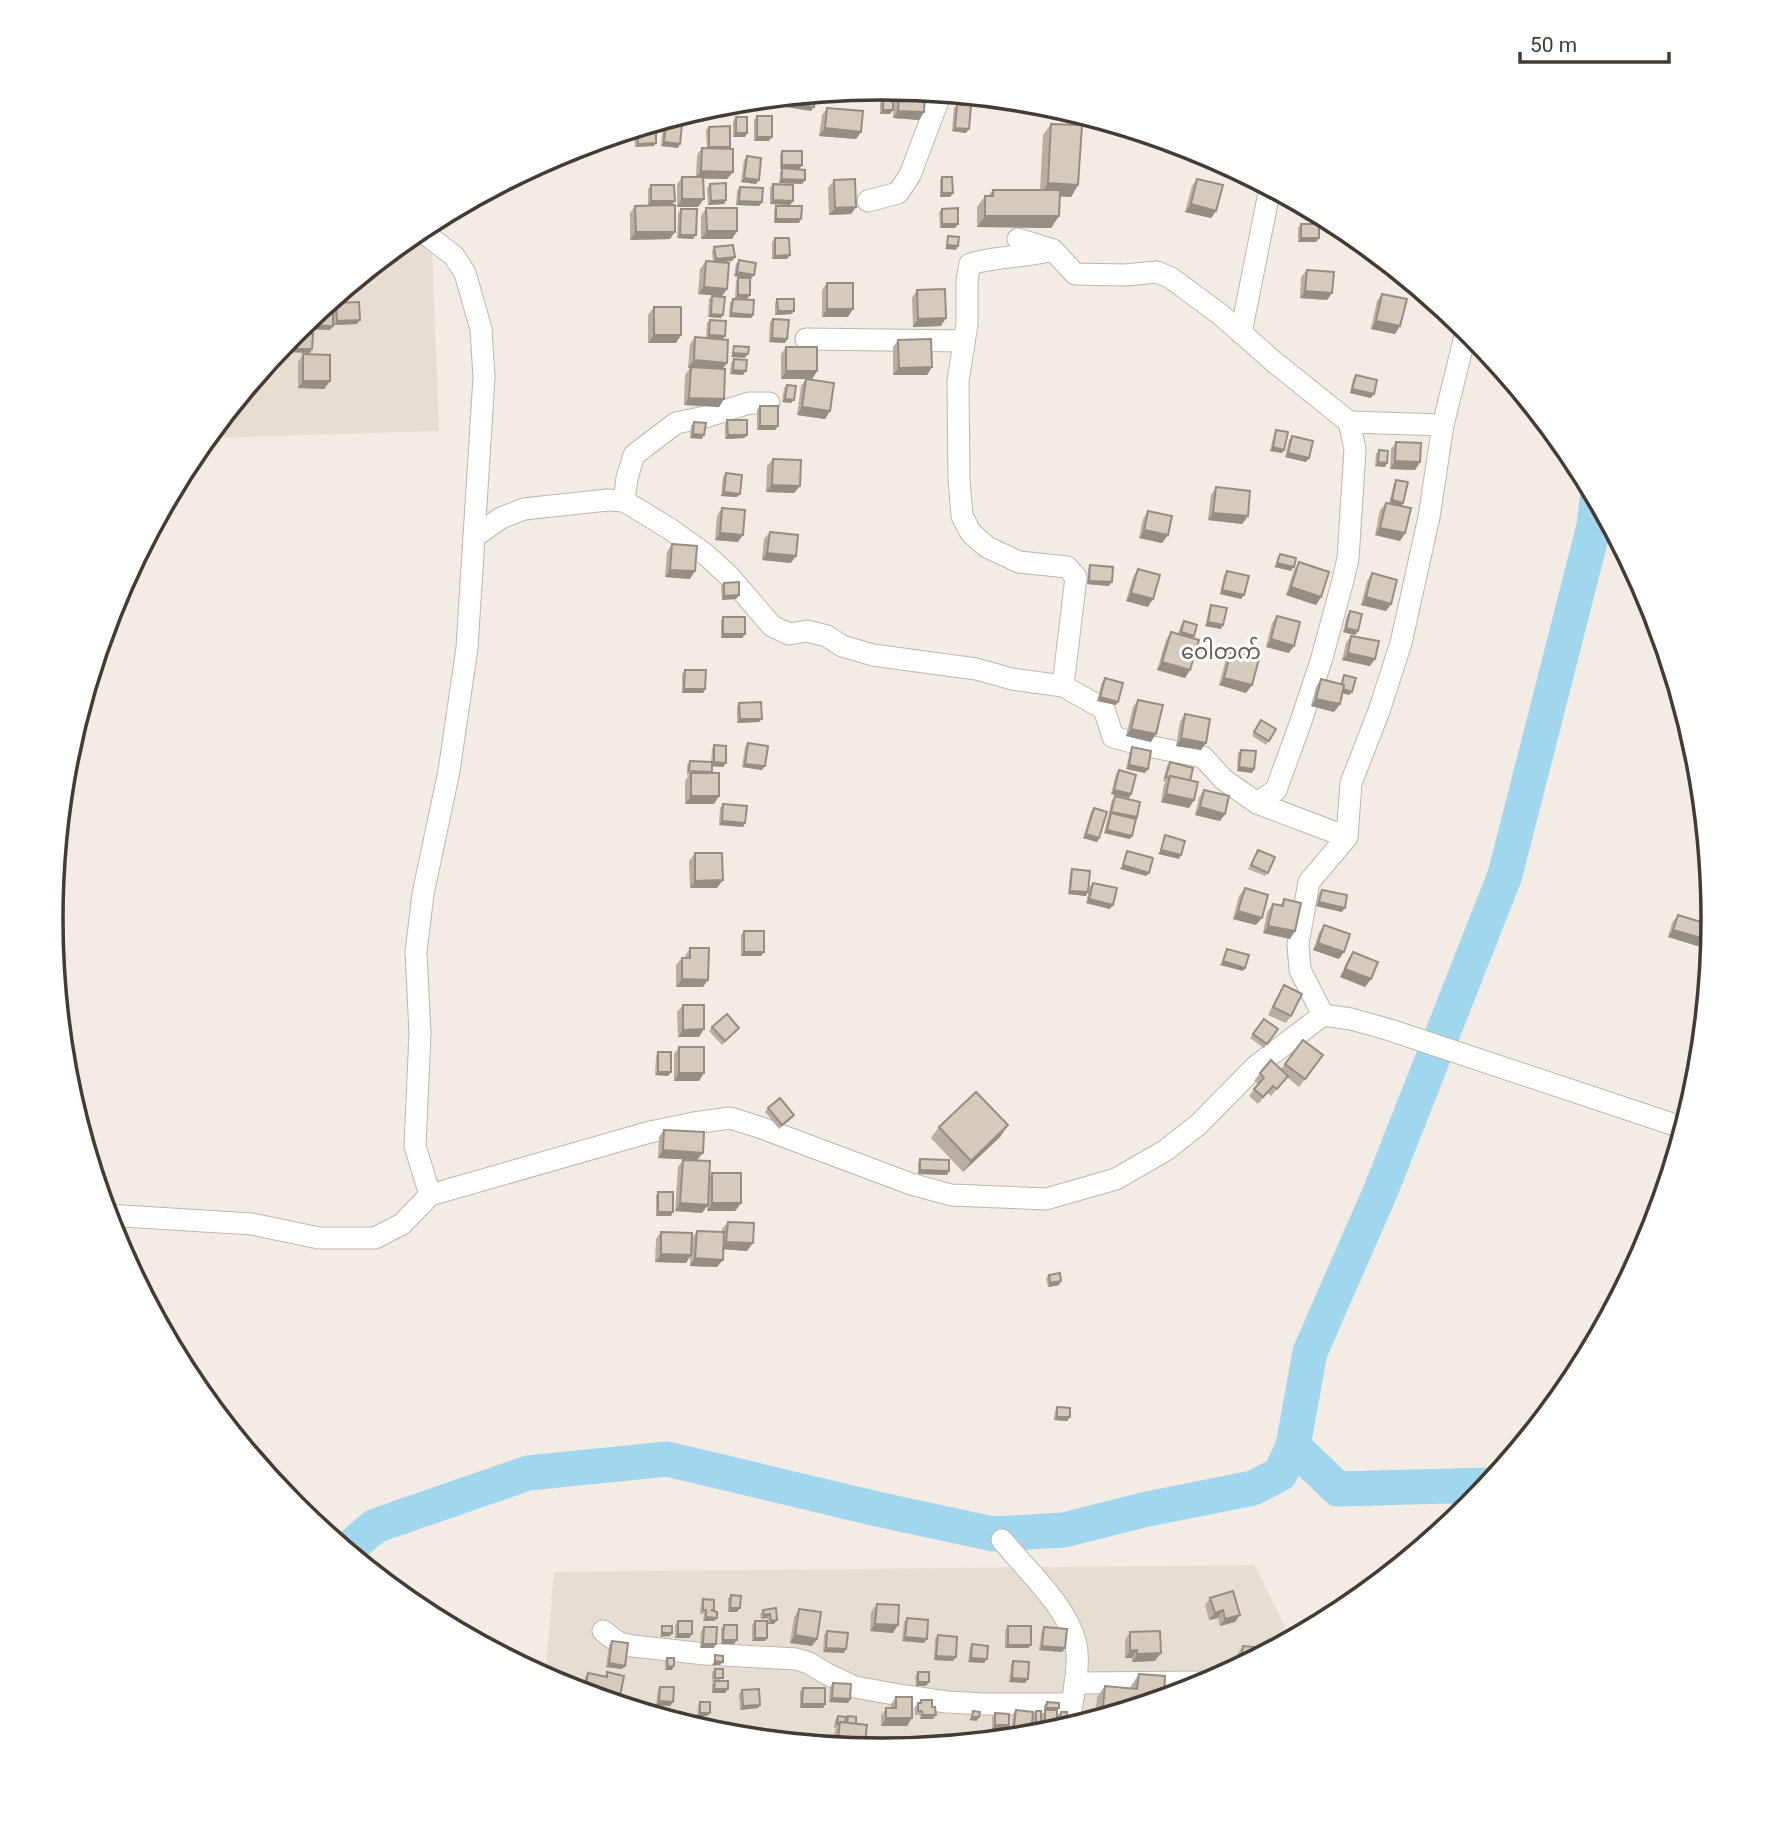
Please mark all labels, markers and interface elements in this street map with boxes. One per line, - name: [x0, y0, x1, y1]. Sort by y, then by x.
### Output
- scale bar: [1520, 21, 1669, 65]
- text: 50 m: [1530, 33, 1577, 57]
- district label: ဝေါတက်: [1181, 636, 1261, 664]

